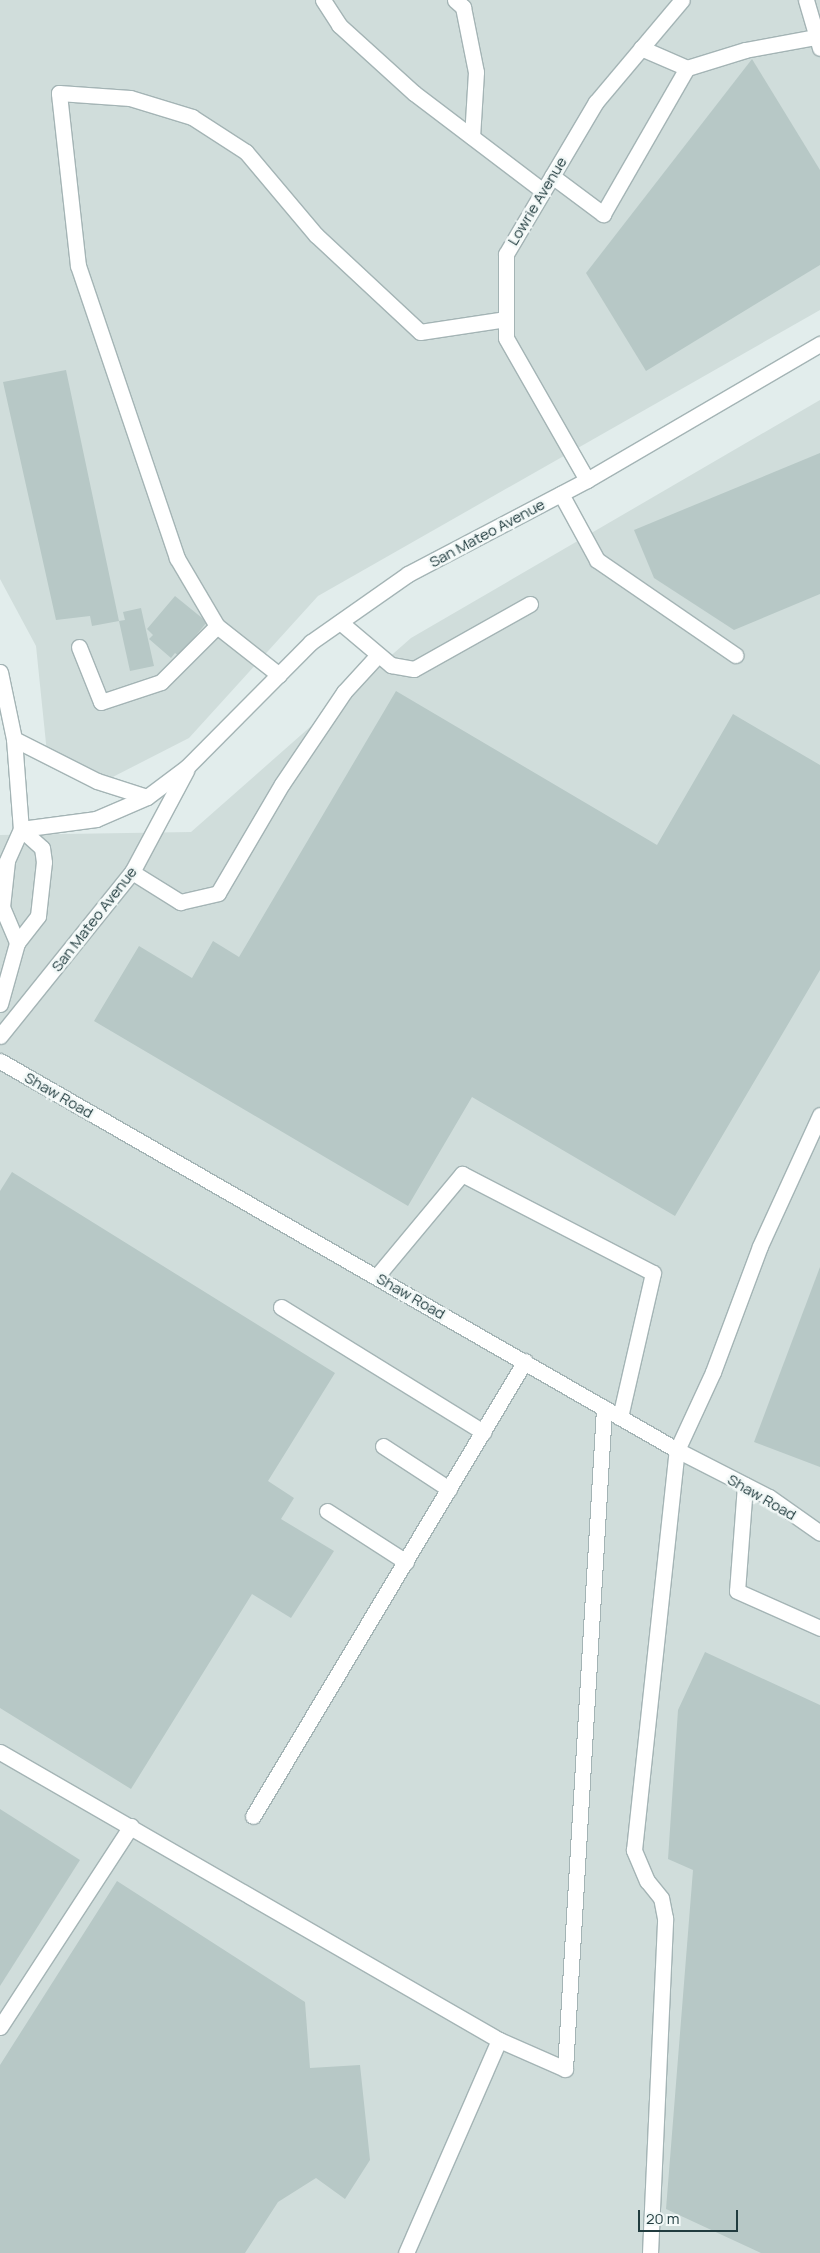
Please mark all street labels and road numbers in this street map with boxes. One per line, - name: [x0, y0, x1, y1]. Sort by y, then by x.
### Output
- street label: Lowrie Avenue: [504, 154, 570, 248]
- street label: San Mateo Avenue: [426, 495, 548, 571]
- street label: San Mateo Avenue: [47, 863, 141, 975]
- street label: Shaw Road: [21, 1068, 97, 1122]
- street label: Shaw Road: [373, 1269, 449, 1323]
- street label: Shaw Road: [724, 1470, 800, 1524]

